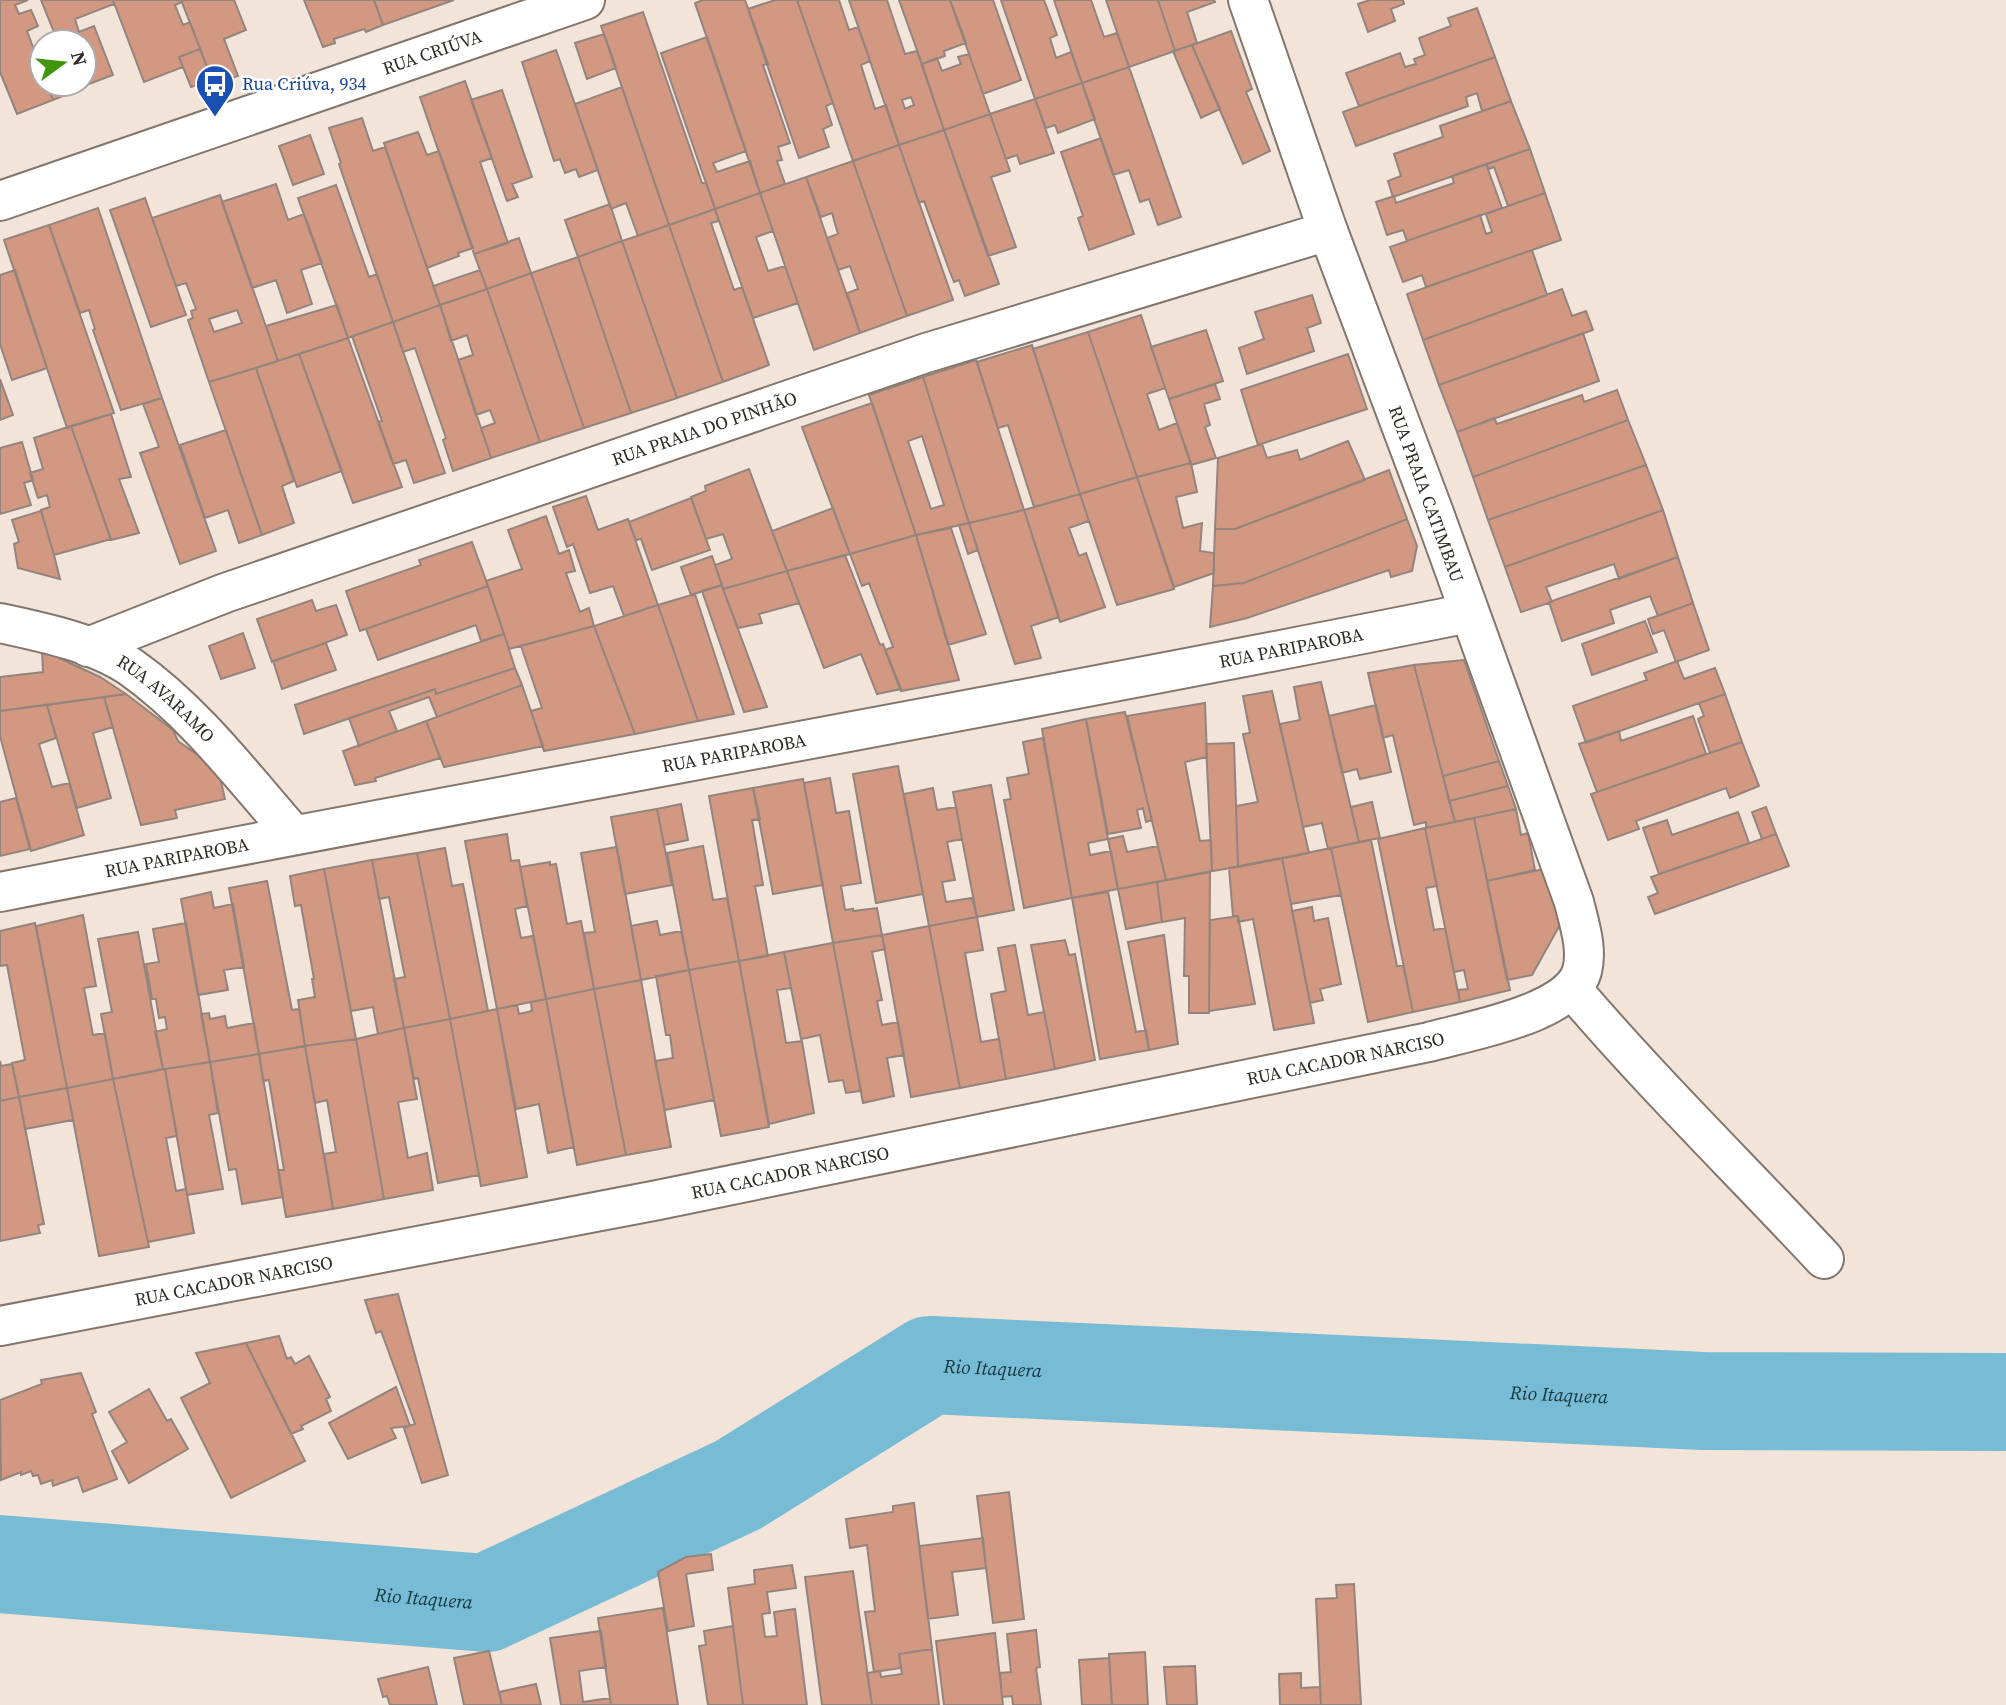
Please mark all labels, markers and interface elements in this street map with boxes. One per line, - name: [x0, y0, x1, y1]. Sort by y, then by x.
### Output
- street label: RUA CRIÚVA: [379, 23, 485, 81]
- north arrow: [28, 28, 98, 98]
- text: N: [65, 49, 94, 69]
- bus stop icon: Rua Criúva, 934: [194, 63, 236, 118]
- place label: Rua Criúva, 934: [242, 71, 366, 96]
- street label: RUA PRAIA DO PINHÃO: [608, 385, 800, 472]
- street label: RUA PRAIA CATIMBAU: [1383, 402, 1470, 586]
- street label: RUA PARIPAROBA: [1217, 621, 1365, 674]
- street label: RUA AVARAMO: [113, 649, 221, 748]
- street label: RUA PARIPAROBA: [660, 727, 808, 778]
- street label: RUA PARIPAROBA: [102, 831, 251, 883]
- street label: RUA CACADOR NARCISO: [1244, 1025, 1447, 1091]
- street label: RUA CACADOR NARCISO: [689, 1140, 891, 1205]
- street label: RUA CACADOR NARCISO: [132, 1250, 335, 1312]
- water label: Rio Itaquera: [942, 1353, 1043, 1383]
- water label: Rio Itaquera: [1508, 1379, 1609, 1410]
- water label: Rio Itaquera: [373, 1581, 474, 1615]

